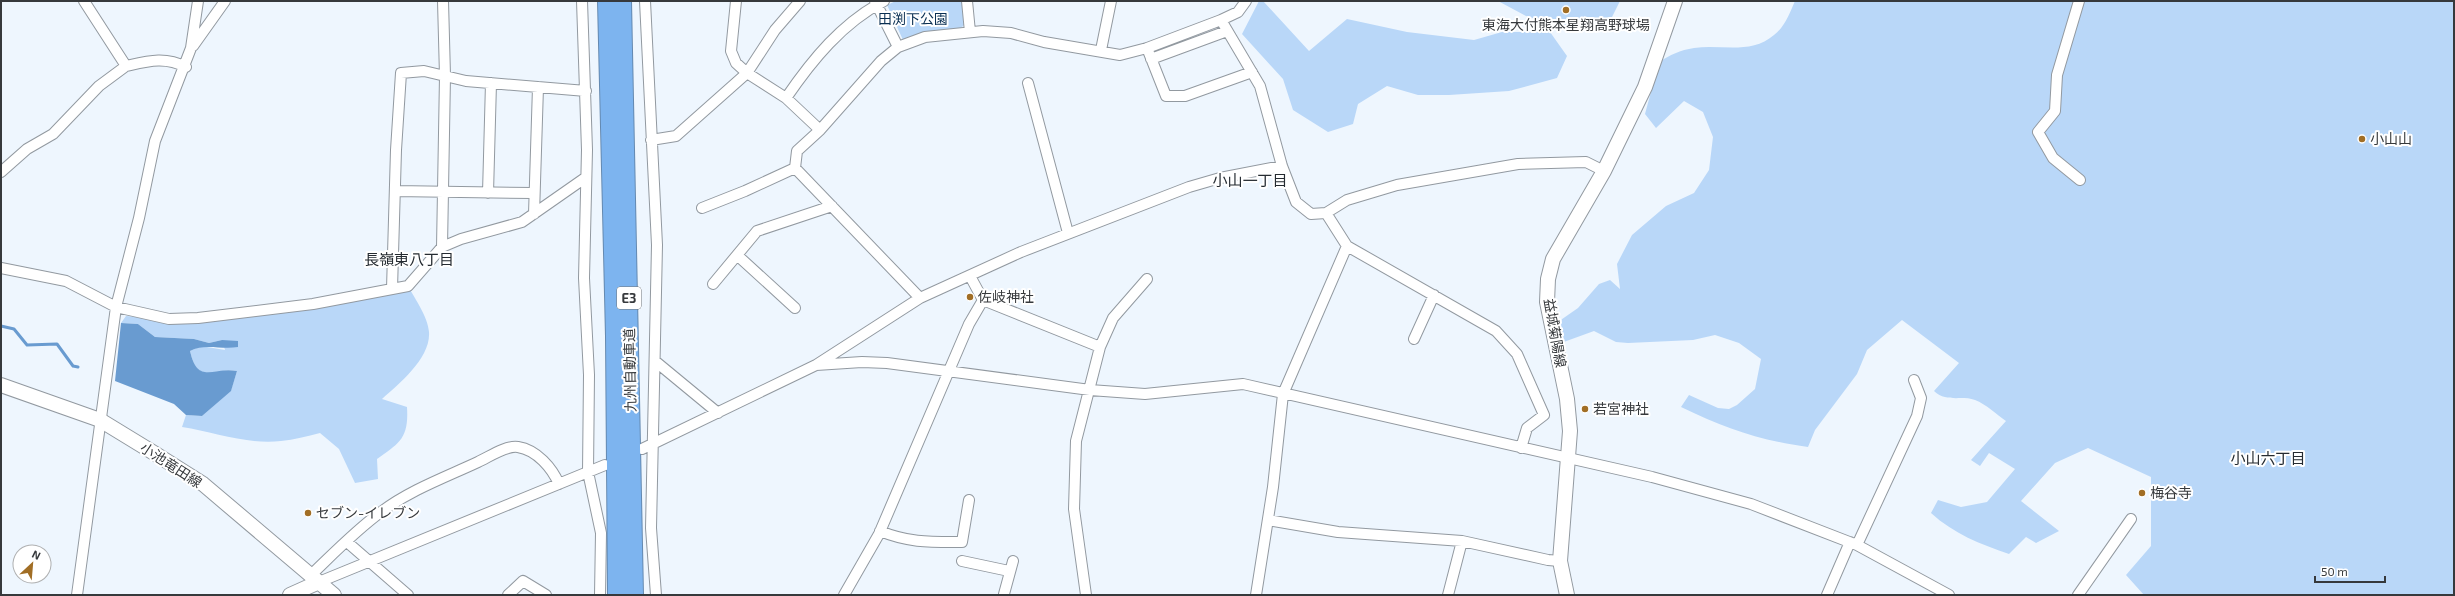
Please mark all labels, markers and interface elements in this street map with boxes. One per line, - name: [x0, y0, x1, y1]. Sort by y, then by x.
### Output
- marker: 東海大付熊本星翔高野球場: [1561, 5, 1571, 15]
- park label: 田渕下公園: [878, 10, 948, 27]
- place label: 東海大付熊本星翔高野球場: [1482, 16, 1650, 33]
- place label: 小山山: [2370, 130, 2412, 147]
- marker: 小山山: [2357, 134, 2367, 144]
- district label: 小山一丁目: [1212, 171, 1288, 189]
- district label: 長嶺東八丁目: [364, 250, 454, 268]
- road number: E3: [617, 287, 641, 309]
- place label: 佐岐神社: [978, 288, 1034, 305]
- marker: 佐岐神社: [965, 292, 975, 302]
- street label: 益城菊陽線: [1541, 297, 1570, 369]
- street label: 九州自動車道: [620, 328, 639, 412]
- place label: 若宮神社: [1593, 400, 1649, 417]
- marker: 若宮神社: [1580, 404, 1590, 414]
- street label: 小池竜田線: [137, 438, 205, 491]
- district label: 小山六丁目: [2230, 449, 2306, 467]
- place label: 梅谷寺: [2150, 484, 2192, 501]
- marker: 梅谷寺: [2137, 488, 2147, 498]
- place label: セブン-イレブン: [316, 504, 420, 521]
- marker: セブン-イレブン: [303, 508, 313, 518]
- north arrow: [12, 544, 52, 584]
- text: N: [30, 547, 43, 562]
- scale bar: [2315, 558, 2385, 584]
- text: 50 m: [2321, 564, 2348, 578]

